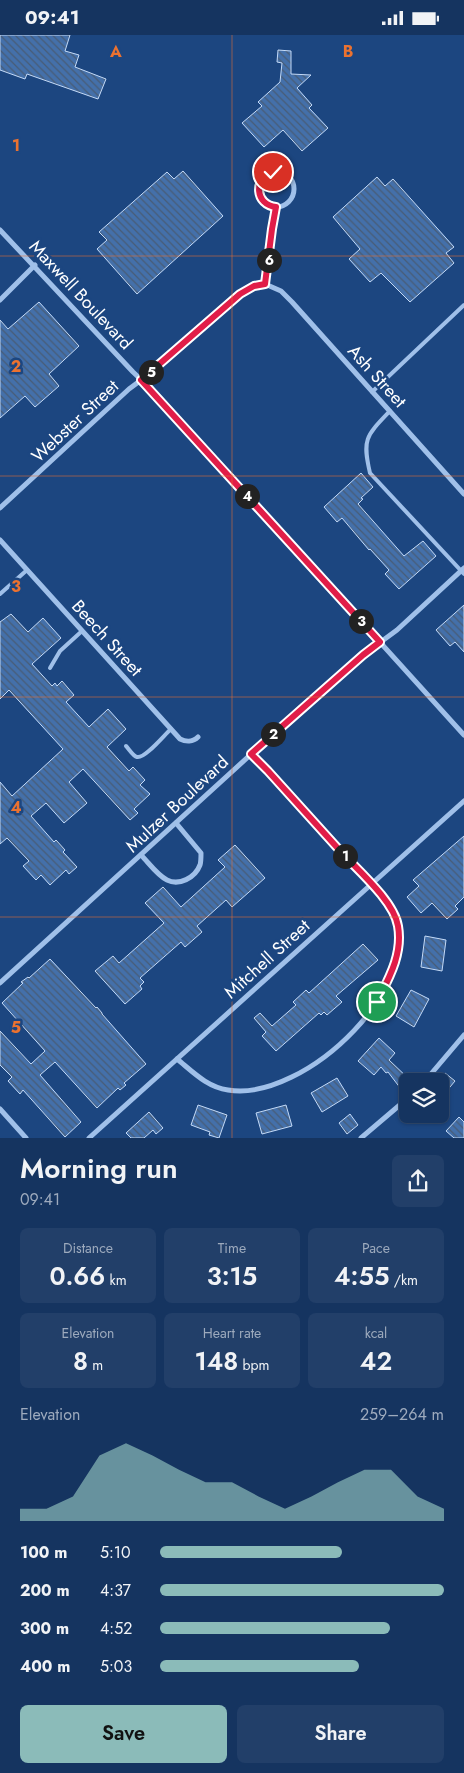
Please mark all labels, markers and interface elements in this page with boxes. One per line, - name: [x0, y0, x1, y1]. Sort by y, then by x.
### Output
- text: 09:41: [25, 4, 79, 31]
- text: A: [109, 40, 122, 63]
- text: B: [343, 40, 353, 63]
- text: 1: [12, 134, 20, 157]
- pin: [252, 151, 294, 193]
- icon: check: [259, 158, 287, 186]
- street label: Maxwell Boulevard: [23, 234, 139, 356]
- pin: 6: [256, 247, 282, 273]
- text: 6: [265, 250, 274, 270]
- street label: Ash Street: [342, 339, 413, 414]
- text: 2: [11, 355, 21, 378]
- pin: 5: [138, 359, 164, 385]
- text: 5: [147, 362, 156, 382]
- street label: Webster Street: [25, 373, 125, 468]
- pin: 4: [234, 483, 260, 509]
- text: 4: [243, 486, 252, 506]
- text: 3: [11, 575, 21, 598]
- street label: Beech Street: [66, 594, 149, 682]
- pin: 3: [348, 609, 374, 633]
- text: 3: [357, 611, 366, 631]
- pin: 2: [260, 721, 286, 747]
- text: 2: [269, 724, 278, 744]
- street label: Mulzer Boulevard: [120, 749, 234, 859]
- text: 4: [10, 796, 22, 819]
- pin: 1: [332, 843, 358, 869]
- text: 1: [342, 846, 349, 866]
- street label: Mitchell Street: [218, 913, 316, 1005]
- pin: [356, 981, 398, 1023]
- icon: arrive: [363, 988, 391, 1016]
- text: 5: [11, 1016, 21, 1039]
- map controls: [399, 1073, 449, 1123]
- button: layers: [399, 1073, 449, 1123]
- text: Morning run: [20, 1148, 178, 1189]
- button: share: [392, 1155, 444, 1207]
- text: 09:41: [20, 1188, 60, 1211]
- text: Distance: [63, 1238, 113, 1258]
- text: Time: [218, 1238, 246, 1258]
- text: Pace: [362, 1238, 390, 1258]
- text: 0.66: [49, 1258, 105, 1294]
- text: 3:15: [207, 1258, 257, 1294]
- text: 4:55: [334, 1258, 389, 1294]
- text: km: [105, 1270, 127, 1290]
- text: /km: [389, 1270, 418, 1290]
- text: Elevation: [62, 1323, 114, 1343]
- text: Heart rate: [203, 1323, 261, 1343]
- text: kcal: [365, 1323, 387, 1343]
- text: 8: [73, 1343, 88, 1379]
- text: 148: [195, 1343, 238, 1379]
- text: 42: [360, 1343, 392, 1379]
- text: m: [88, 1355, 103, 1375]
- text: bpm: [238, 1355, 269, 1375]
- text: Elevation: [20, 1403, 80, 1426]
- text: 259–264 m: [360, 1403, 444, 1426]
- text: 100 m: [20, 1541, 67, 1564]
- text: 5:10: [100, 1541, 131, 1564]
- text: 200 m: [20, 1579, 70, 1602]
- text: 4:37: [100, 1579, 131, 1602]
- text: 300 m: [20, 1617, 69, 1640]
- text: 4:52: [100, 1617, 132, 1640]
- text: 400 m: [20, 1655, 70, 1678]
- text: 5:03: [100, 1655, 132, 1678]
- button: Save: [20, 1705, 227, 1763]
- button: Share: [237, 1705, 444, 1763]

